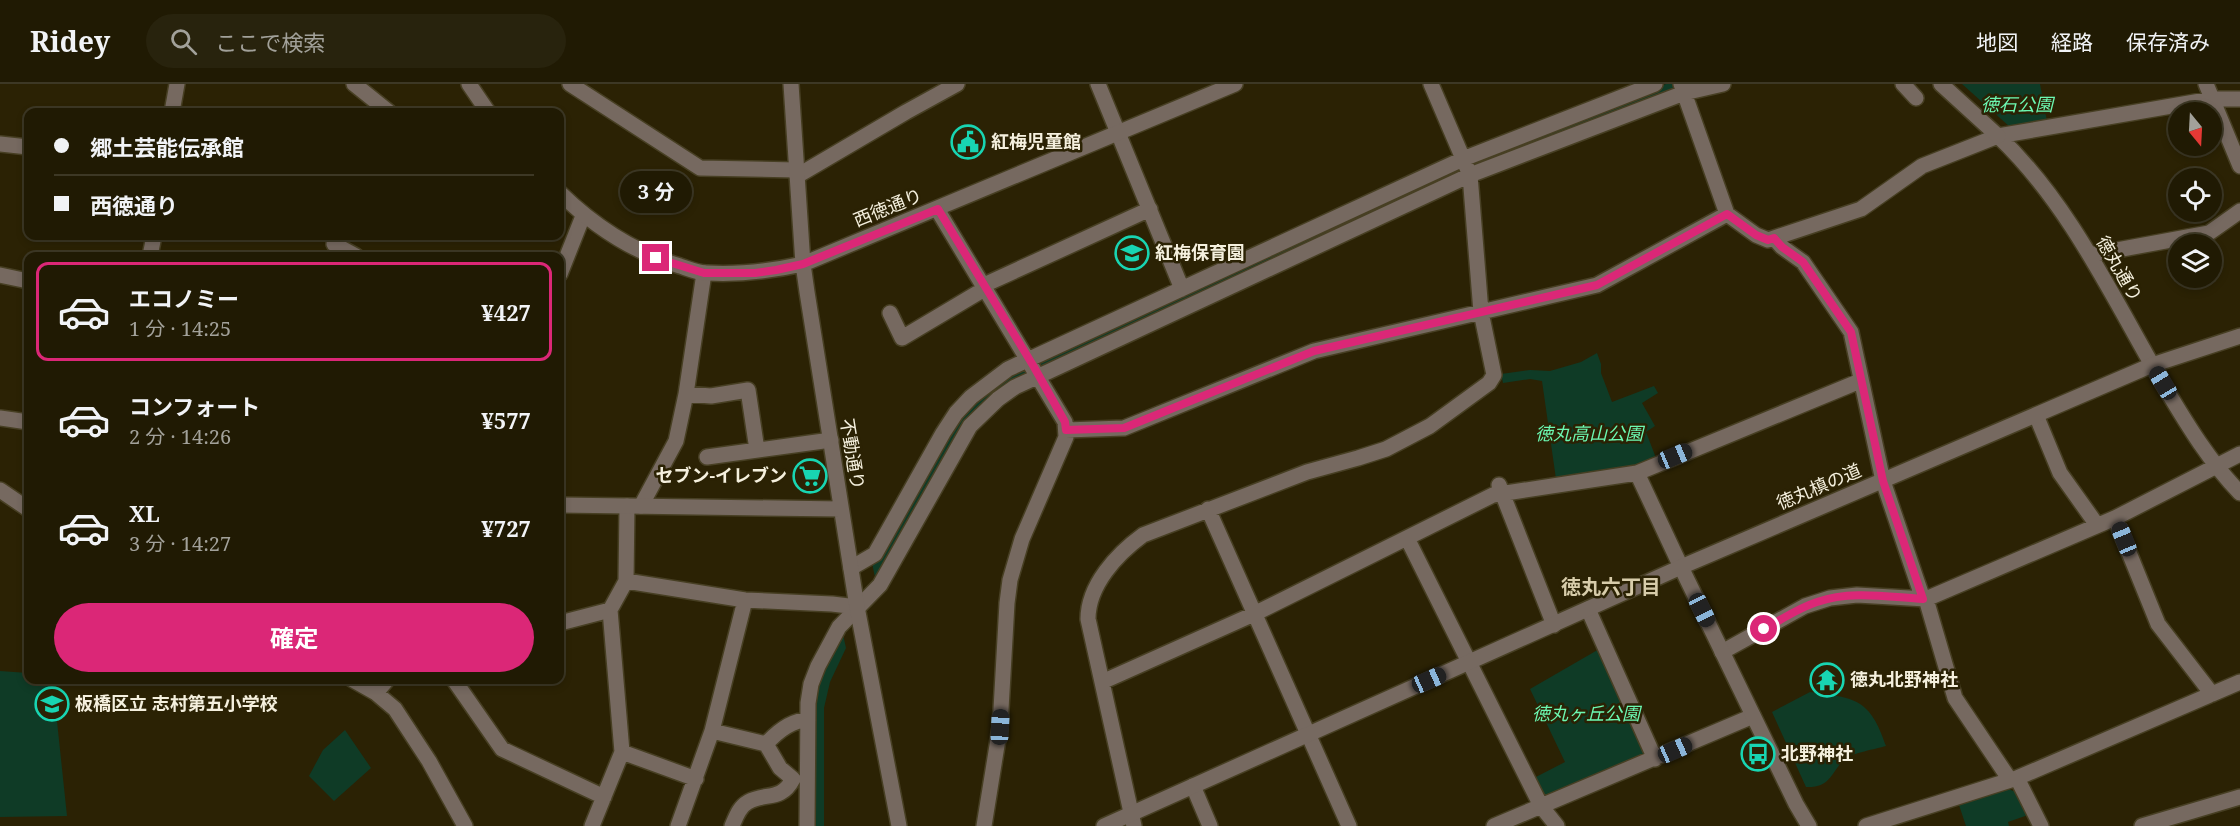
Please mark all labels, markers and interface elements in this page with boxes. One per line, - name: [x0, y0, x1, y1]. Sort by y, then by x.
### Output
- search box: [146, 14, 566, 68]
- text: Ridey: [30, 22, 110, 60]
- icon: search: [167, 25, 200, 58]
- text: ここで検索: [215, 27, 325, 57]
- text: 地図: [1976, 28, 2018, 56]
- text: 経路: [2051, 28, 2093, 56]
- text: 保存済み: [2126, 28, 2210, 56]
- park label: 徳石公園: [1981, 92, 2056, 116]
- north arrow: [2168, 102, 2222, 156]
- map controls: [2168, 102, 2222, 288]
- public building icon: 紅梅児童館: [950, 124, 986, 160]
- place label: 紅梅児童館: [991, 129, 1081, 153]
- text: 郷土芸能伝承館: [90, 132, 244, 162]
- button: locate: [2168, 168, 2222, 222]
- callout: 3 分: [620, 171, 692, 213]
- text: 3 分: [638, 178, 674, 205]
- street label: 西徳通り: [850, 182, 925, 232]
- text: 西徳通り: [90, 190, 178, 220]
- street label: 徳丸通り: [2091, 231, 2148, 306]
- button: layers: [2168, 234, 2222, 288]
- school or university icon: 紅梅保育園: [1114, 235, 1150, 271]
- place label: 紅梅保育園: [1155, 240, 1245, 264]
- route end: [642, 244, 669, 271]
- text: エコノミー: [129, 283, 239, 313]
- icon: car: [57, 285, 111, 339]
- text: ¥427: [481, 297, 531, 327]
- text: 1 分 · 14:25: [129, 315, 231, 342]
- car: [2146, 363, 2180, 403]
- text: コンフォート: [129, 391, 260, 421]
- icon: car: [57, 393, 111, 447]
- text: ¥577: [481, 405, 531, 435]
- street label: 不動通り: [836, 416, 870, 491]
- park label: 徳丸高山公園: [1535, 421, 1646, 445]
- text: 2 分 · 14:26: [129, 423, 231, 450]
- car: [1655, 441, 1695, 471]
- street label: 徳丸槙の道: [1772, 457, 1865, 515]
- supermarket icon: セブン-イレブン: [792, 458, 828, 494]
- place label: セブン-イレブン: [655, 463, 787, 487]
- text: XL: [129, 498, 160, 528]
- icon: car: [57, 501, 111, 555]
- text: ¥727: [481, 513, 531, 543]
- car: [2109, 519, 2139, 559]
- text: 3 分 · 14:27: [129, 530, 231, 557]
- district label: 徳丸六丁目: [1561, 573, 1661, 600]
- car: [1686, 590, 1718, 630]
- button: 確定: [54, 603, 534, 672]
- route start: [1750, 615, 1777, 642]
- temple icon: 徳丸北野神社: [1809, 662, 1845, 698]
- car: [1409, 664, 1449, 696]
- place label: 徳丸北野神社: [1850, 667, 1958, 691]
- school or university icon: 板橋区立 志村第五小学校: [34, 686, 70, 722]
- place label: 板橋区立 志村第五小学校: [75, 691, 278, 715]
- park label: 徳丸ヶ丘公園: [1532, 701, 1643, 725]
- car: [990, 709, 1010, 745]
- car: [1655, 734, 1695, 766]
- bus stop icon: 北野神社: [1740, 736, 1776, 772]
- place label: 北野神社: [1781, 741, 1853, 765]

